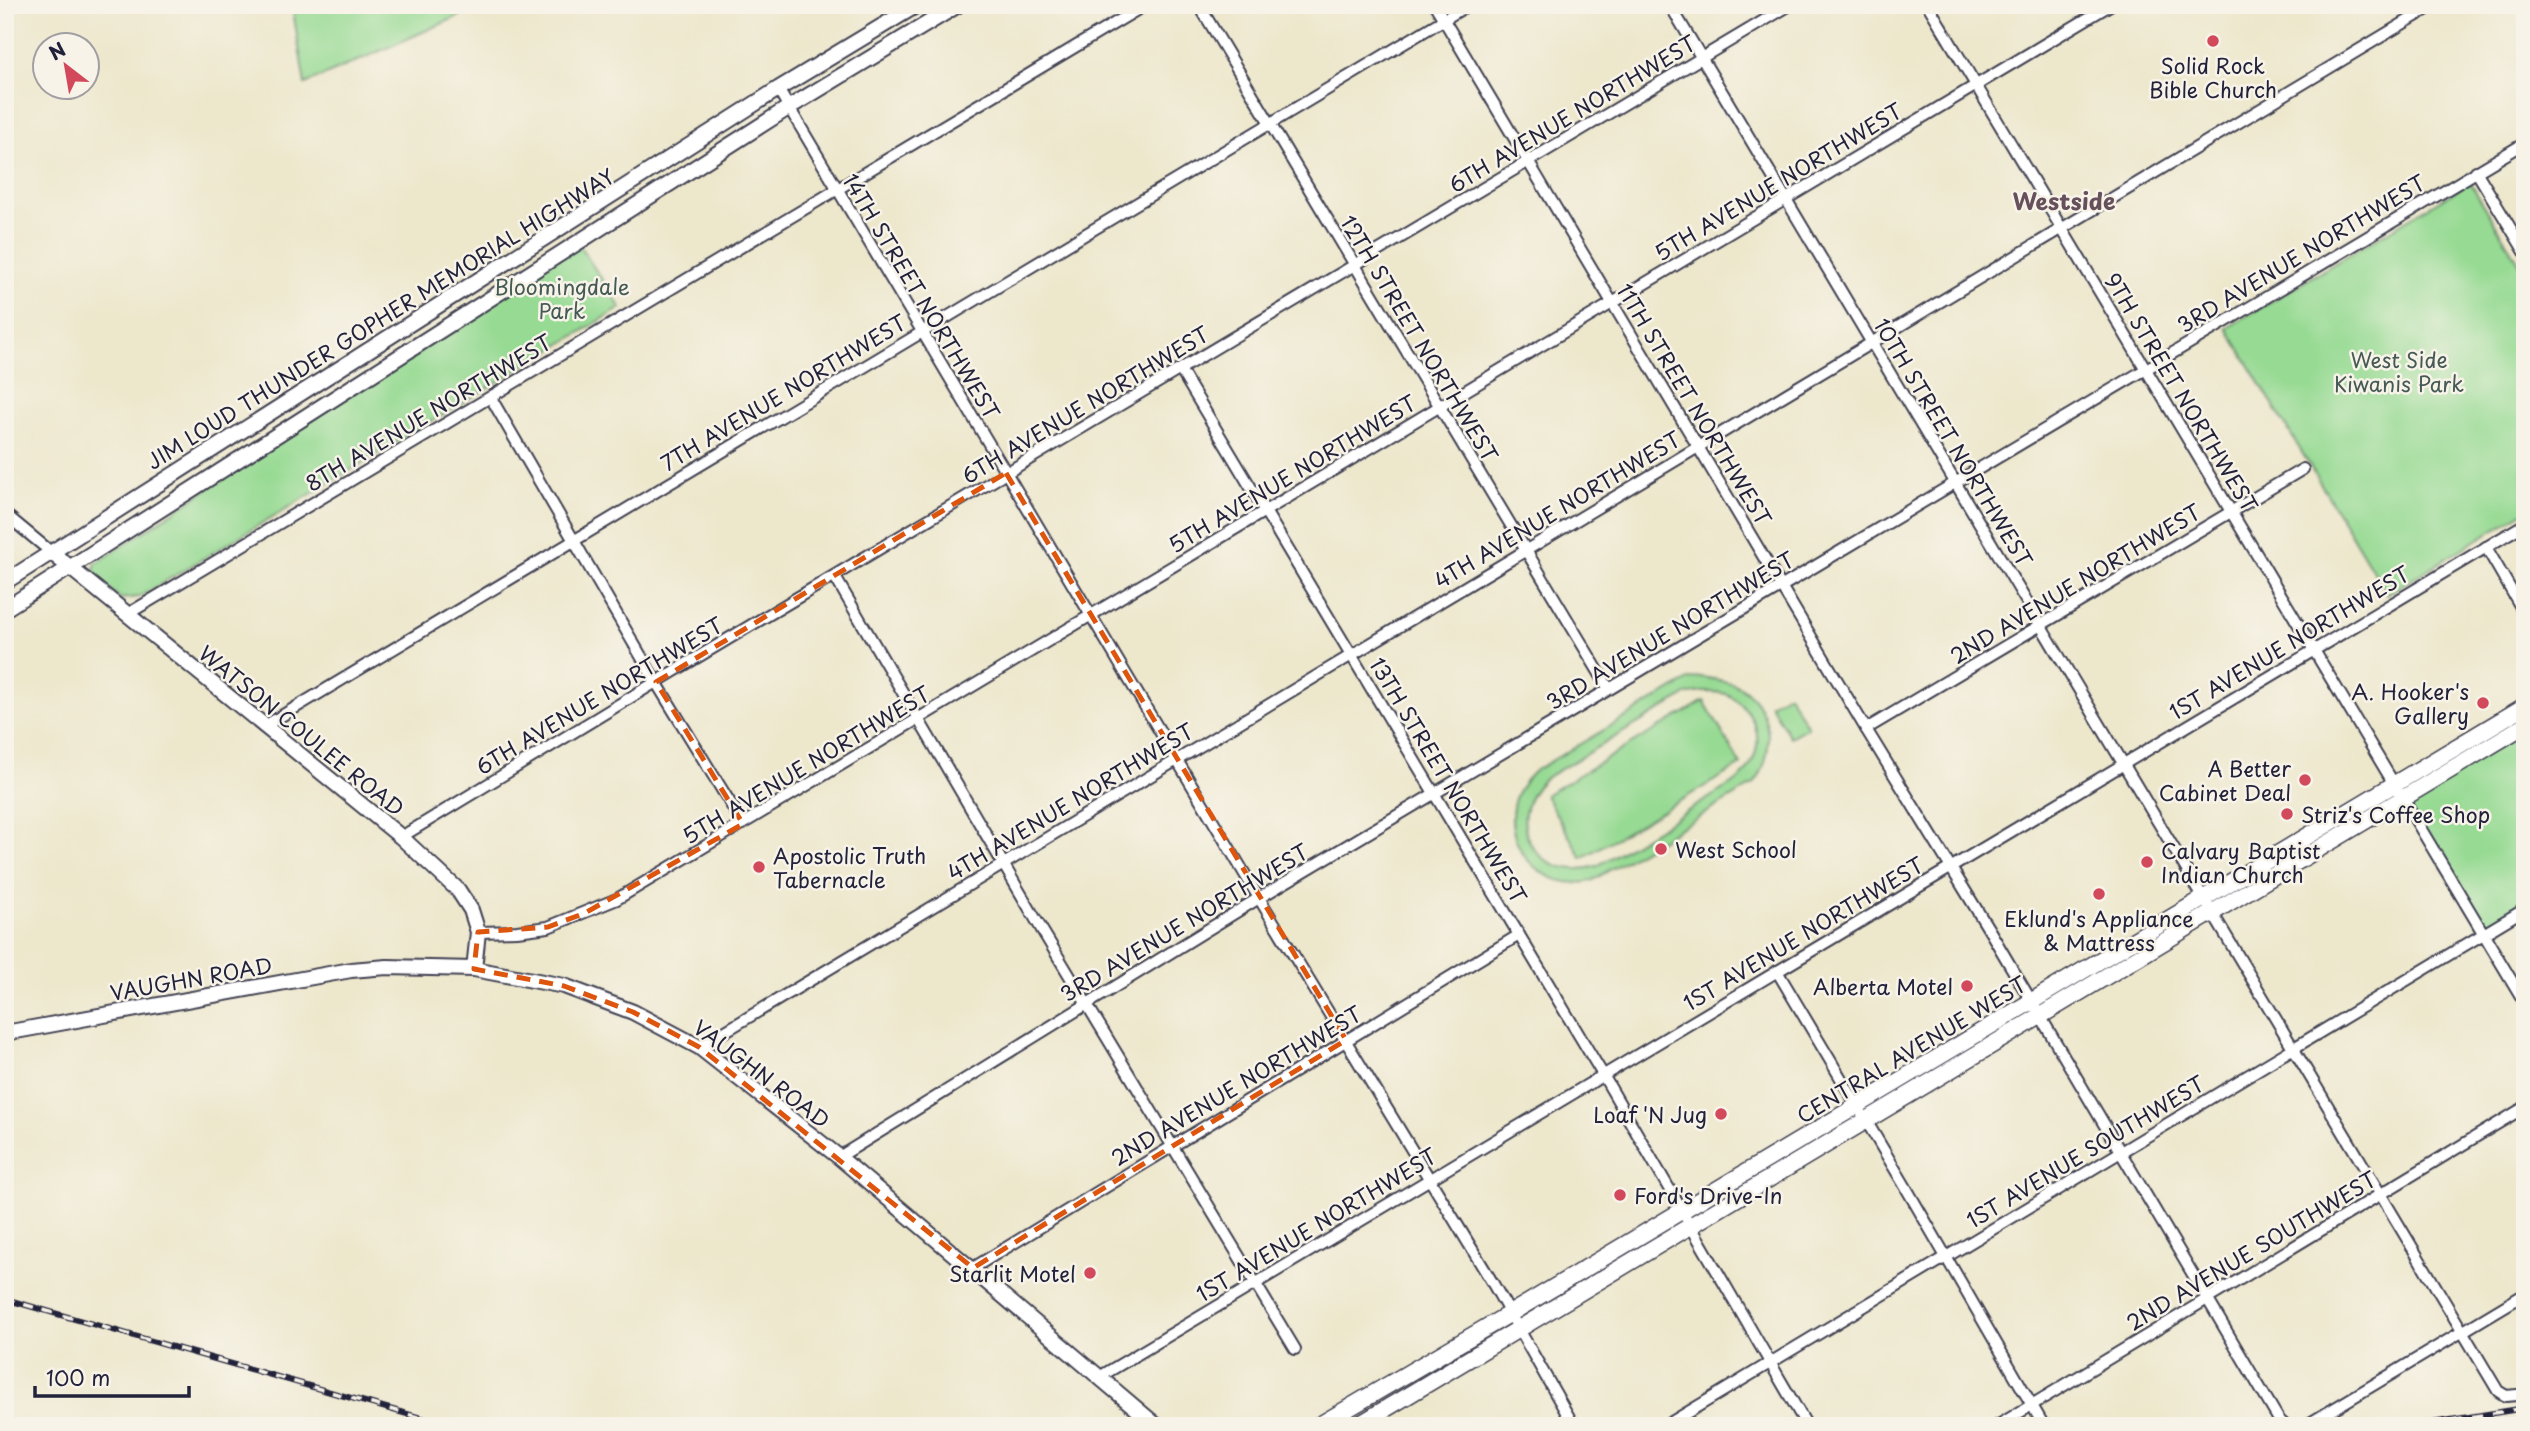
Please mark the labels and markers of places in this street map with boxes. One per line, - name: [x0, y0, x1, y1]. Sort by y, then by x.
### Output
- marker: Solid Rock Bible Church: [2205, 33, 2221, 49]
- place label: Solid Rock Bible Church: [2149, 49, 2277, 105]
- place label: A. Hooker's Gallery: [2351, 675, 2469, 731]
- marker: A. Hooker's Gallery: [2475, 695, 2491, 711]
- place label: A Better Cabinet Deal: [2159, 752, 2291, 808]
- marker: A Better Cabinet Deal: [2297, 772, 2313, 788]
- place label: Striz's Coffee Shop: [2301, 798, 2490, 830]
- marker: Striz's Coffee Shop: [2279, 806, 2295, 822]
- place label: West School: [1675, 833, 1797, 865]
- place label: Calvary Baptist Indian Church: [2161, 834, 2320, 890]
- place label: Apostolic Truth Tabernacle: [773, 839, 926, 895]
- marker: West School: [1653, 841, 1669, 857]
- marker: Calvary Baptist Indian Church: [2139, 854, 2155, 870]
- marker: Apostolic Truth Tabernacle: [751, 859, 767, 875]
- marker: Eklund's Appliance & Mattress: [2091, 886, 2107, 902]
- place label: Eklund's Appliance & Mattress: [2004, 902, 2194, 958]
- place label: Alberta Motel: [1813, 970, 1953, 1002]
- marker: Alberta Motel: [1959, 978, 1975, 994]
- place label: Loaf 'N Jug: [1593, 1098, 1707, 1130]
- marker: Loaf 'N Jug: [1713, 1106, 1729, 1122]
- place label: Ford's Drive-In: [1634, 1179, 1783, 1211]
- marker: Ford's Drive-In: [1612, 1187, 1628, 1203]
- place label: Starlit Motel: [949, 1257, 1076, 1289]
- marker: Starlit Motel: [1082, 1265, 1098, 1281]

